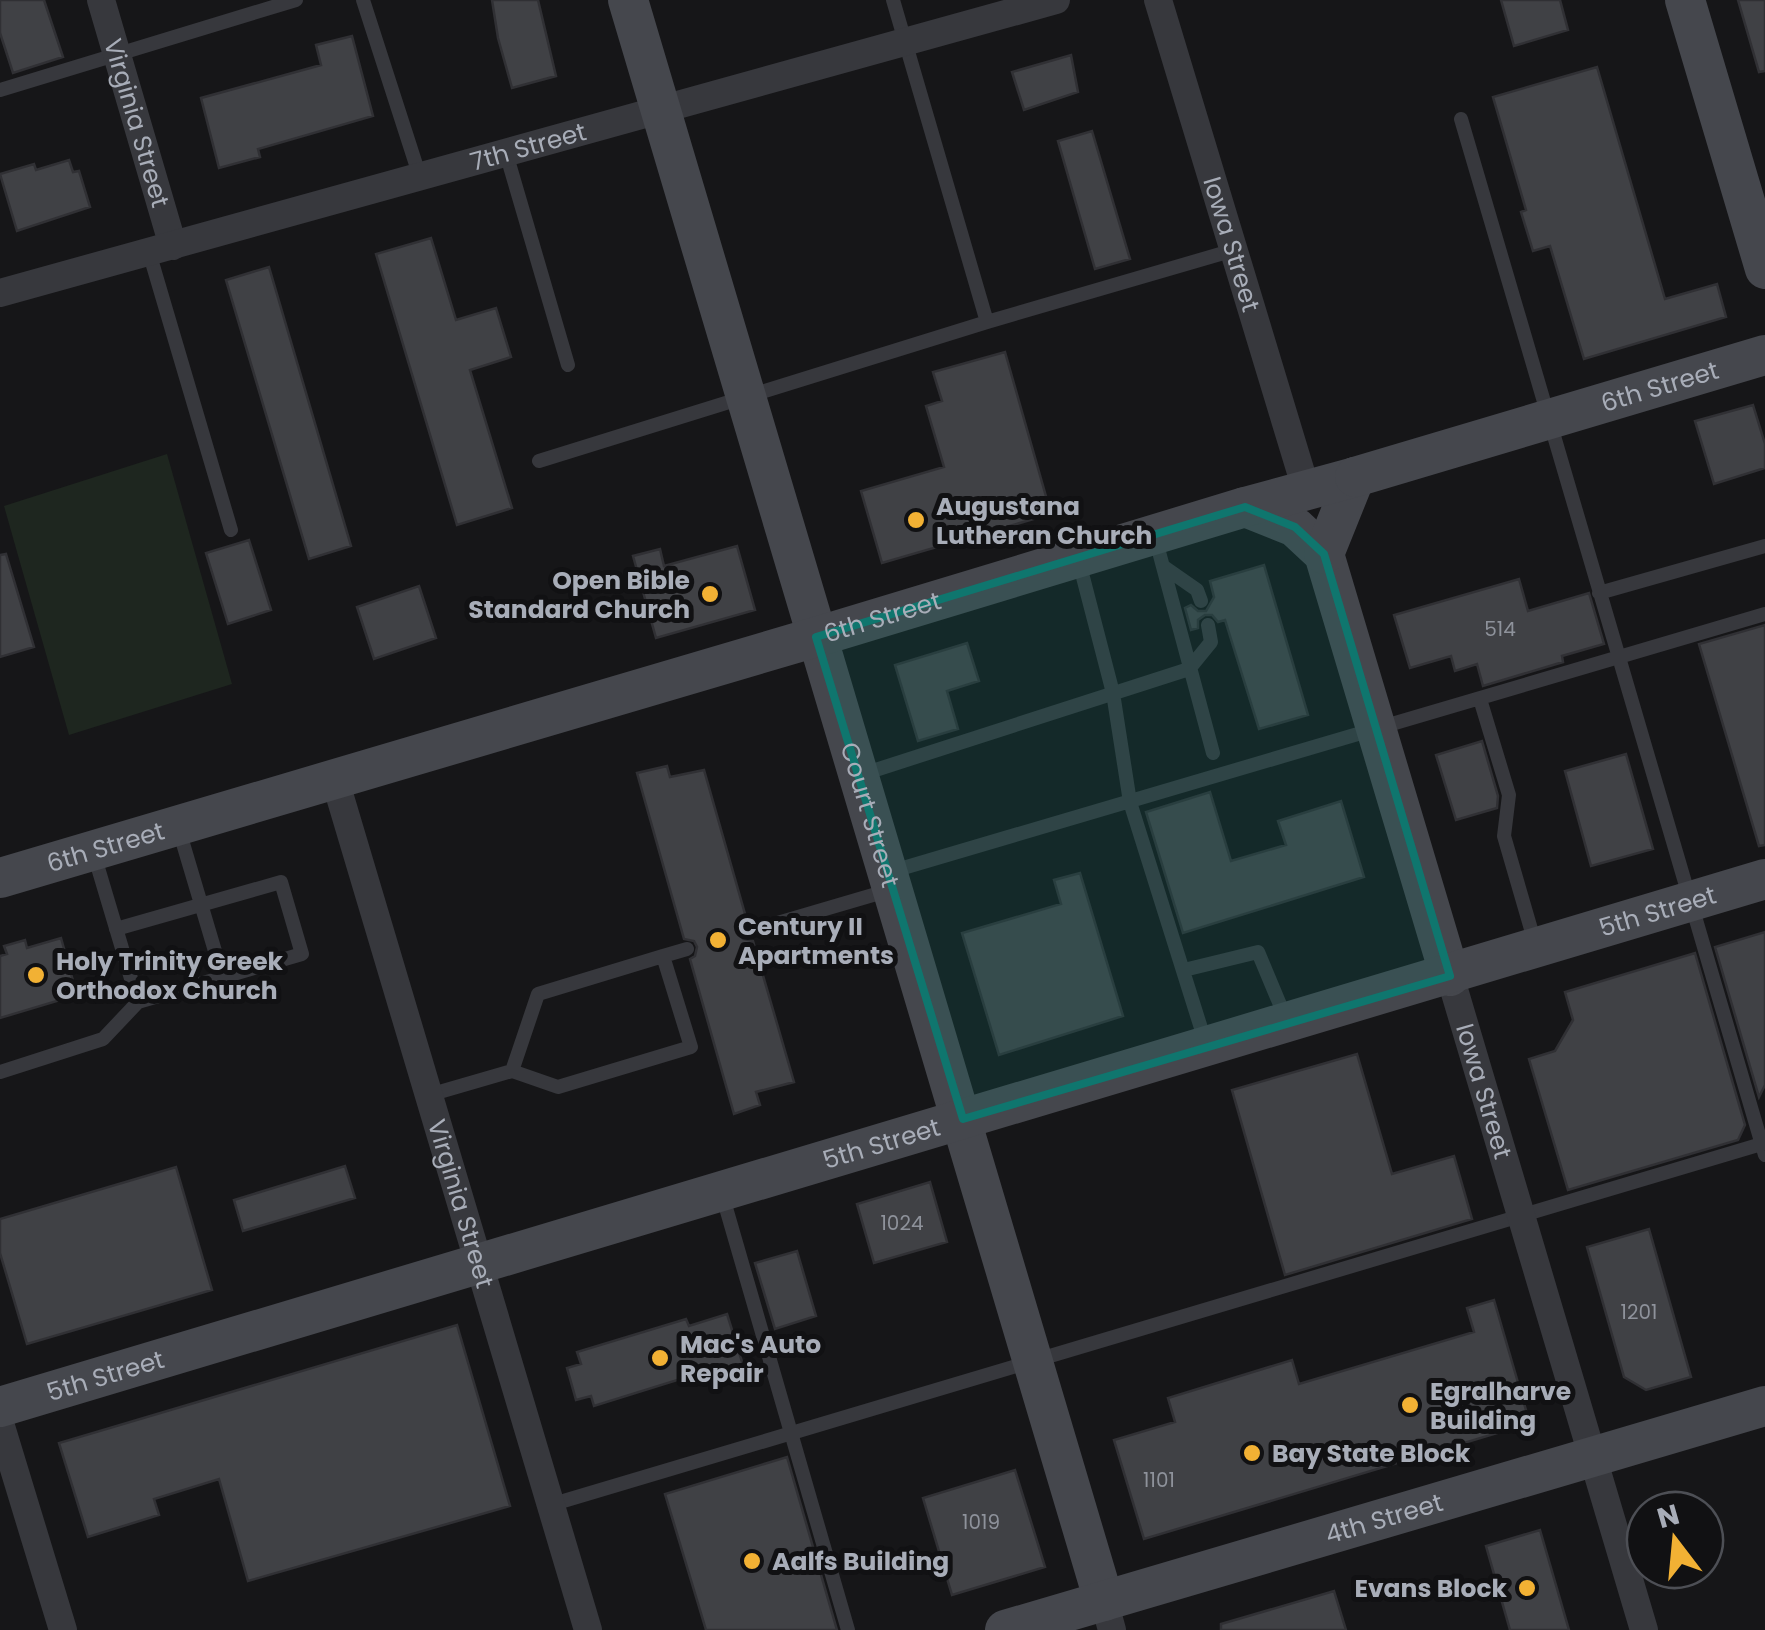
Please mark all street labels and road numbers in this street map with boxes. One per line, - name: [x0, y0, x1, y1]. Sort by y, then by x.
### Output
- street label: Virginia Street: [96, 34, 178, 211]
- street label: 7th Street: [466, 114, 590, 179]
- street label: Iowa Street: [1195, 172, 1269, 316]
- street label: 6th Street: [1597, 352, 1723, 420]
- street label: 6th Street: [819, 583, 945, 651]
- street label: Court Street: [832, 738, 908, 892]
- street label: 6th Street: [43, 813, 168, 881]
- street label: 5th Street: [1595, 877, 1720, 945]
- street label: Iowa Street: [1448, 1019, 1521, 1163]
- street label: 5th Street: [819, 1109, 944, 1177]
- street label: Virginia Street: [419, 1115, 503, 1292]
- street label: 5th Street: [43, 1341, 168, 1410]
- street label: 4th Street: [1321, 1484, 1447, 1552]

